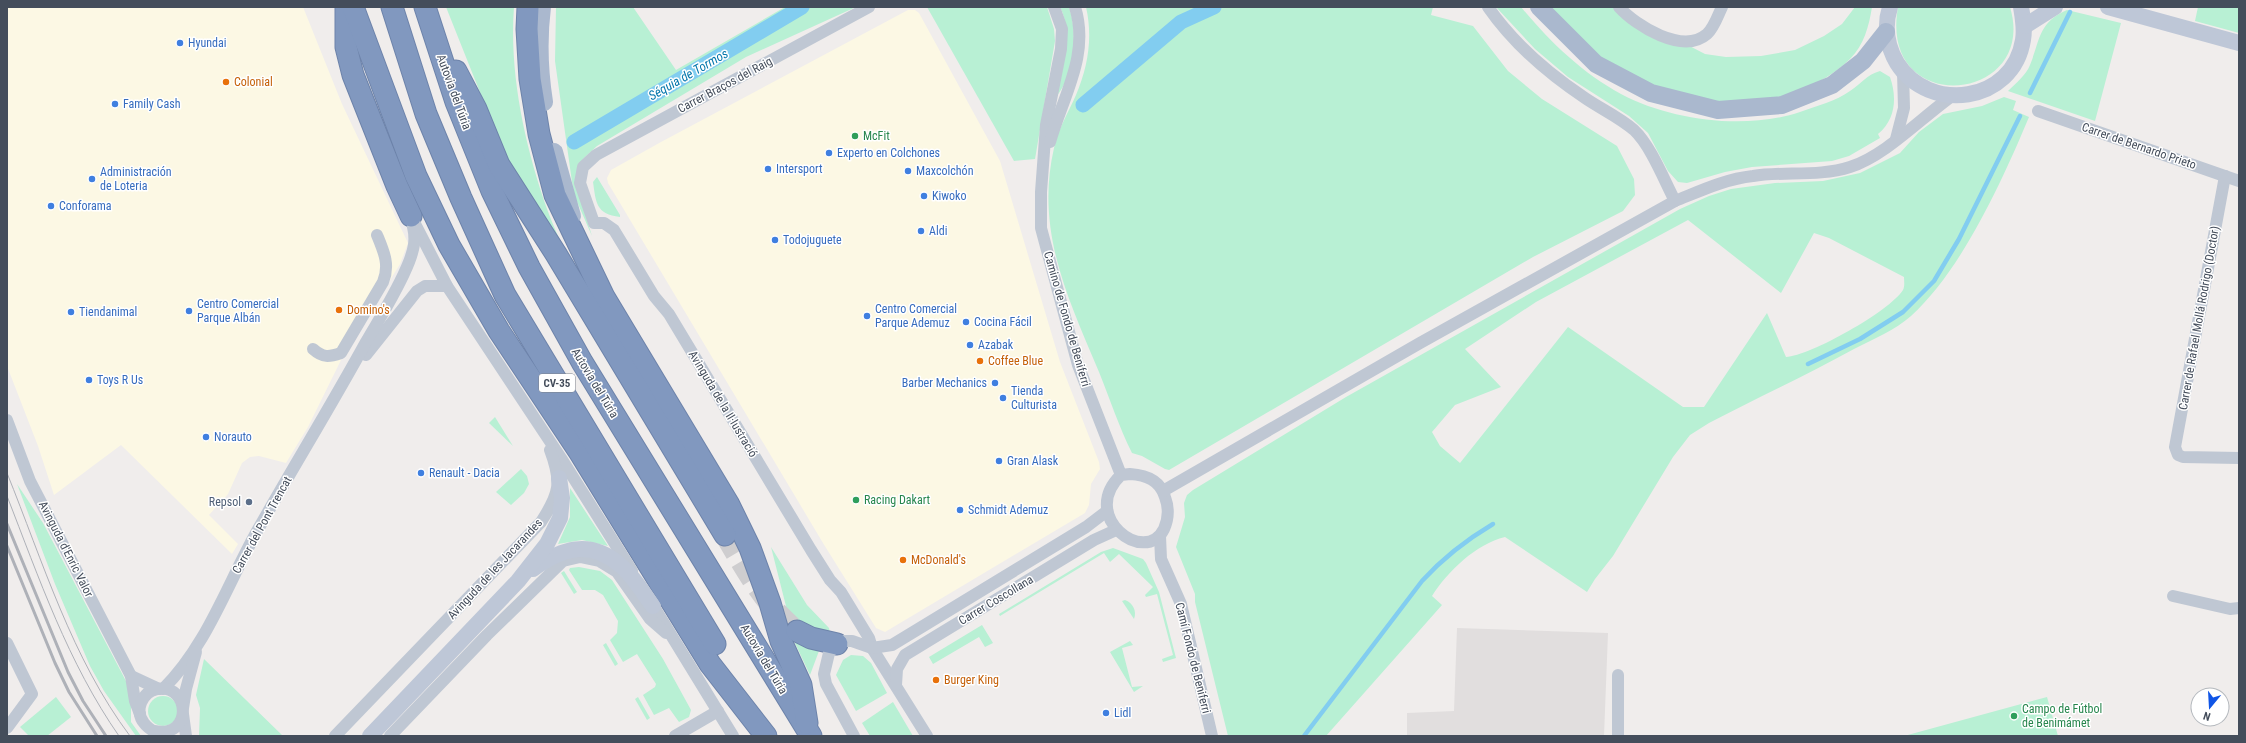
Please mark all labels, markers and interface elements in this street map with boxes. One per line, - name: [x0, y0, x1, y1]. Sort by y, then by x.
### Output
- place label: Hyundai: [188, 36, 227, 50]
- marker: Hyundai: [175, 38, 185, 48]
- water label: Séquia de Tormos: [646, 45, 731, 103]
- street label: Autovia del Túria: [434, 53, 474, 132]
- street label: Carrer Braços del Raig: [675, 54, 775, 116]
- place label: Colonial: [234, 75, 273, 89]
- marker: Colonial: [221, 77, 231, 87]
- place label: Family Cash: [123, 97, 181, 111]
- marker: Family Cash: [110, 99, 120, 109]
- street label: Carrer de Bernardo Prieto: [2080, 120, 2198, 172]
- place label: McFit: [863, 129, 890, 143]
- marker: McFit: [850, 131, 860, 141]
- place label: Experto en Colchones: [837, 146, 940, 160]
- marker: Experto en Colchones: [824, 148, 834, 158]
- place label: Intersport: [776, 162, 823, 176]
- marker: Intersport: [763, 164, 773, 174]
- place label: Maxcolchón: [916, 164, 974, 178]
- place label: Administración de Loteria: [100, 165, 172, 193]
- marker: Maxcolchón: [903, 166, 913, 176]
- marker: Administración de Loteria: [87, 174, 97, 184]
- place label: Kiwoko: [932, 189, 967, 203]
- marker: Kiwoko: [919, 191, 929, 201]
- place label: Conforama: [59, 199, 112, 213]
- marker: Conforama: [46, 201, 56, 211]
- place label: Aldi: [929, 224, 947, 238]
- street label: Carrer de Rafael Mollá Rodrigo (Doctor): [2176, 225, 2222, 411]
- marker: Aldi: [916, 226, 926, 236]
- place label: Todojuguete: [783, 233, 842, 247]
- marker: Todojuguete: [770, 235, 780, 245]
- street label: Camino de Fondo de Beniferri: [1041, 250, 1093, 388]
- place label: Centro Comercial Parque Albán: [197, 297, 279, 325]
- place label: Centro Comercial Parque Ademuz: [875, 302, 957, 330]
- place label: Domino's: [347, 303, 390, 317]
- place label: Tiendanimal: [79, 305, 137, 319]
- marker: Domino's: [334, 305, 344, 315]
- marker: Centro Comercial Parque Albán: [184, 306, 194, 316]
- marker: Tiendanimal: [66, 307, 76, 317]
- marker: Centro Comercial Parque Ademuz: [862, 311, 872, 321]
- place label: Cocina Fácil: [974, 315, 1032, 329]
- marker: Cocina Fácil: [961, 317, 971, 327]
- place label: Azabak: [978, 338, 1014, 352]
- marker: Azabak: [965, 340, 975, 350]
- street label: Autovia del Túria: [569, 346, 621, 421]
- street label: Avinguda de la Il·lustració: [686, 348, 760, 460]
- place label: Coffee Blue: [988, 354, 1043, 368]
- marker: Coffee Blue: [975, 356, 985, 366]
- place label: Toys R Us: [97, 373, 143, 387]
- road number: CV-35: [539, 374, 575, 392]
- marker: Toys R Us: [84, 375, 94, 385]
- place label: Barber Mechanics: [902, 376, 987, 390]
- marker: Barber Mechanics: [990, 378, 1000, 388]
- place label: Tienda Culturista: [1011, 384, 1057, 412]
- marker: Tienda Culturista: [998, 393, 1008, 403]
- place label: Norauto: [214, 430, 252, 444]
- marker: Norauto: [201, 432, 211, 442]
- place label: Gran Alask: [1007, 454, 1059, 468]
- marker: Gran Alask: [994, 456, 1004, 466]
- place label: Renault - Dacia: [429, 466, 500, 480]
- marker: Renault - Dacia: [416, 468, 426, 478]
- street label: Carrer del Pont Trencat: [229, 474, 295, 576]
- place label: Racing Dakart: [864, 493, 931, 507]
- place label: Repsol: [209, 495, 241, 509]
- marker: Racing Dakart: [851, 495, 861, 505]
- marker: Repsol: [244, 497, 254, 507]
- street label: Avinguda d'Enric Valor: [36, 499, 96, 600]
- place label: Schmidt Ademuz: [968, 503, 1048, 517]
- marker: Schmidt Ademuz: [955, 505, 965, 515]
- street label: Avinguda de les Jacarandes: [445, 516, 545, 622]
- place label: McDonald's: [911, 553, 966, 567]
- marker: McDonald's: [898, 555, 908, 565]
- street label: Carrer Coscollana: [956, 572, 1036, 628]
- street label: Camí Fondo de Beniferri: [1172, 601, 1214, 715]
- street label: Autovia del Túria: [738, 622, 790, 697]
- place label: Burger King: [944, 673, 999, 687]
- marker: Burger King: [931, 675, 941, 685]
- north arrow: [2190, 687, 2230, 727]
- place label: Campo de Fútbol de Benimámet: [2022, 702, 2102, 730]
- place label: Lidl: [1114, 706, 1131, 720]
- marker: Lidl: [1101, 708, 1111, 718]
- text: N: [2202, 709, 2212, 723]
- marker: Campo de Fútbol de Benimámet: [2009, 711, 2019, 721]

